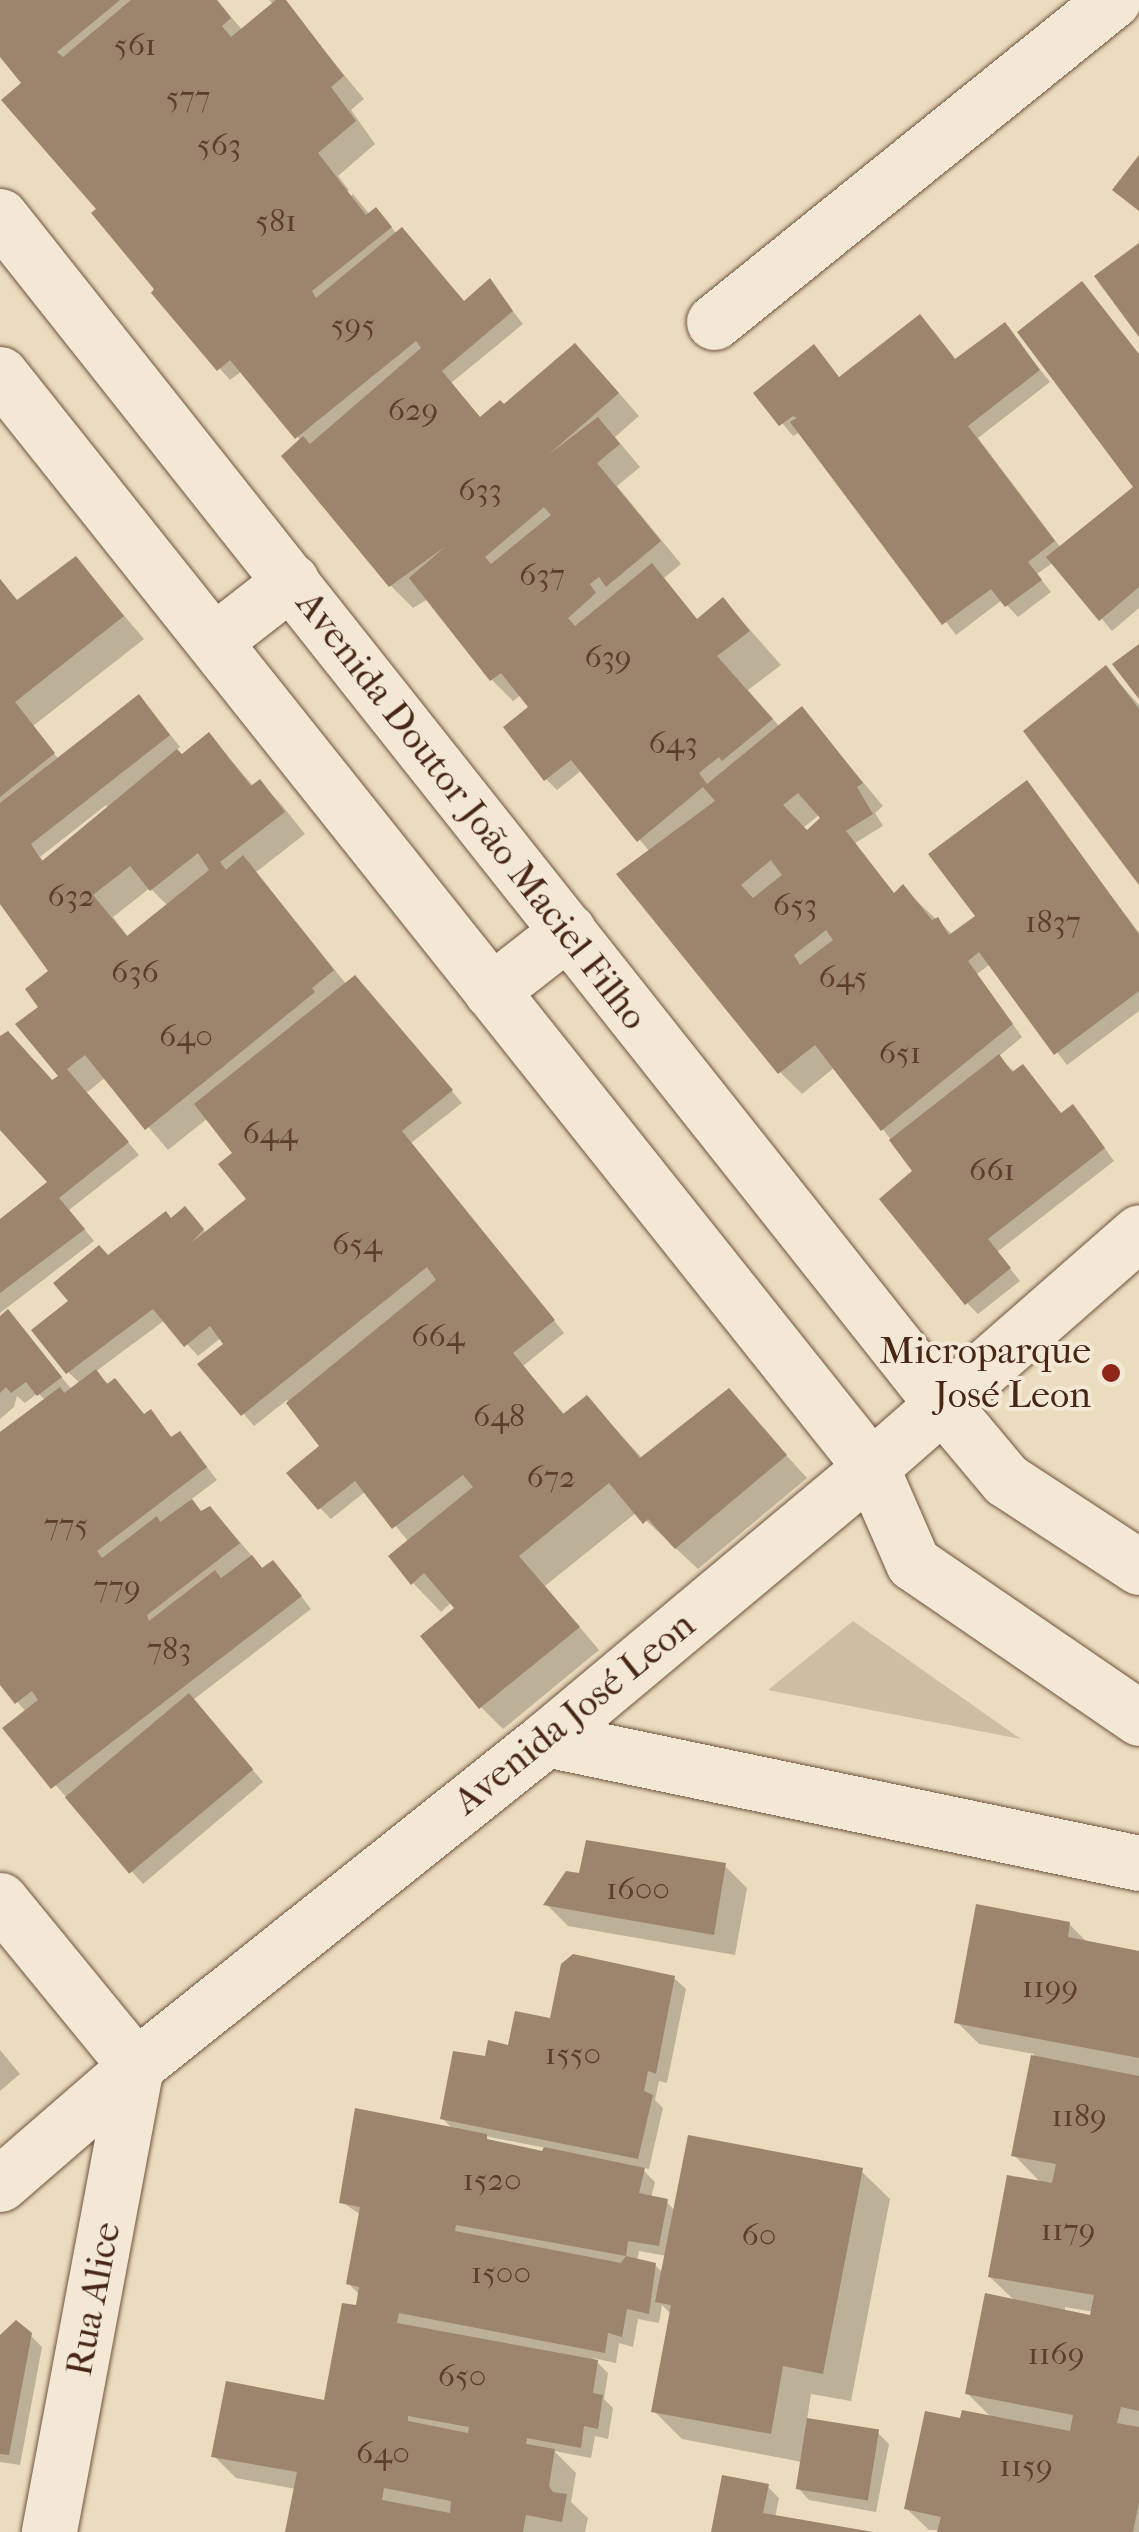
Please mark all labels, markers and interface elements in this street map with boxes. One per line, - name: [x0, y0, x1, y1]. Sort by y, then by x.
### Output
- house number: 561: [114, 26, 156, 64]
- house number: 577: [166, 78, 210, 116]
- house number: 563: [197, 126, 241, 164]
- house number: 581: [255, 202, 297, 240]
- house number: 595: [331, 306, 375, 344]
- house number: 629: [388, 391, 438, 429]
- house number: 633: [458, 471, 502, 509]
- house number: 637: [519, 556, 565, 594]
- street label: Avenida Doutor João Maciel Filho: [287, 582, 657, 1038]
- house number: 639: [584, 638, 632, 676]
- house number: 643: [648, 724, 698, 762]
- house number: 632: [48, 877, 94, 915]
- house number: 653: [773, 886, 817, 924]
- house number: 1837: [1025, 903, 1081, 941]
- house number: 636: [111, 953, 159, 991]
- house number: 645: [818, 958, 868, 996]
- house number: 640: [159, 1017, 213, 1055]
- house number: 651: [879, 1034, 921, 1072]
- house number: 644: [242, 1114, 298, 1152]
- house number: 661: [969, 1151, 1015, 1189]
- house number: 654: [332, 1225, 382, 1263]
- house number: 664: [411, 1317, 465, 1355]
- place label: Microparque José Leon: [879, 1328, 1091, 1418]
- marker: Microparque José Leon: [1100, 1362, 1122, 1384]
- house number: 648: [473, 1397, 525, 1435]
- house number: 672: [527, 1458, 575, 1496]
- house number: 775: [44, 1506, 88, 1544]
- house number: 779: [93, 1568, 141, 1606]
- street label: Avenida José Leon: [444, 1602, 704, 1824]
- house number: 783: [147, 1630, 191, 1668]
- house number: 1600: [606, 1870, 670, 1908]
- house number: 1199: [1022, 1968, 1078, 2006]
- house number: 1550: [545, 2035, 601, 2073]
- house number: 1189: [1051, 2097, 1107, 2135]
- house number: 1520: [462, 2161, 522, 2199]
- house number: 1179: [1040, 2211, 1096, 2249]
- house number: 60: [742, 2216, 776, 2254]
- street label: Rua Alice: [56, 2218, 130, 2380]
- house number: 1500: [471, 2254, 531, 2292]
- house number: 1169: [1028, 2335, 1084, 2373]
- house number: 650: [438, 2357, 486, 2395]
- house number: 640: [356, 2434, 410, 2472]
- house number: 1159: [999, 2447, 1053, 2485]

